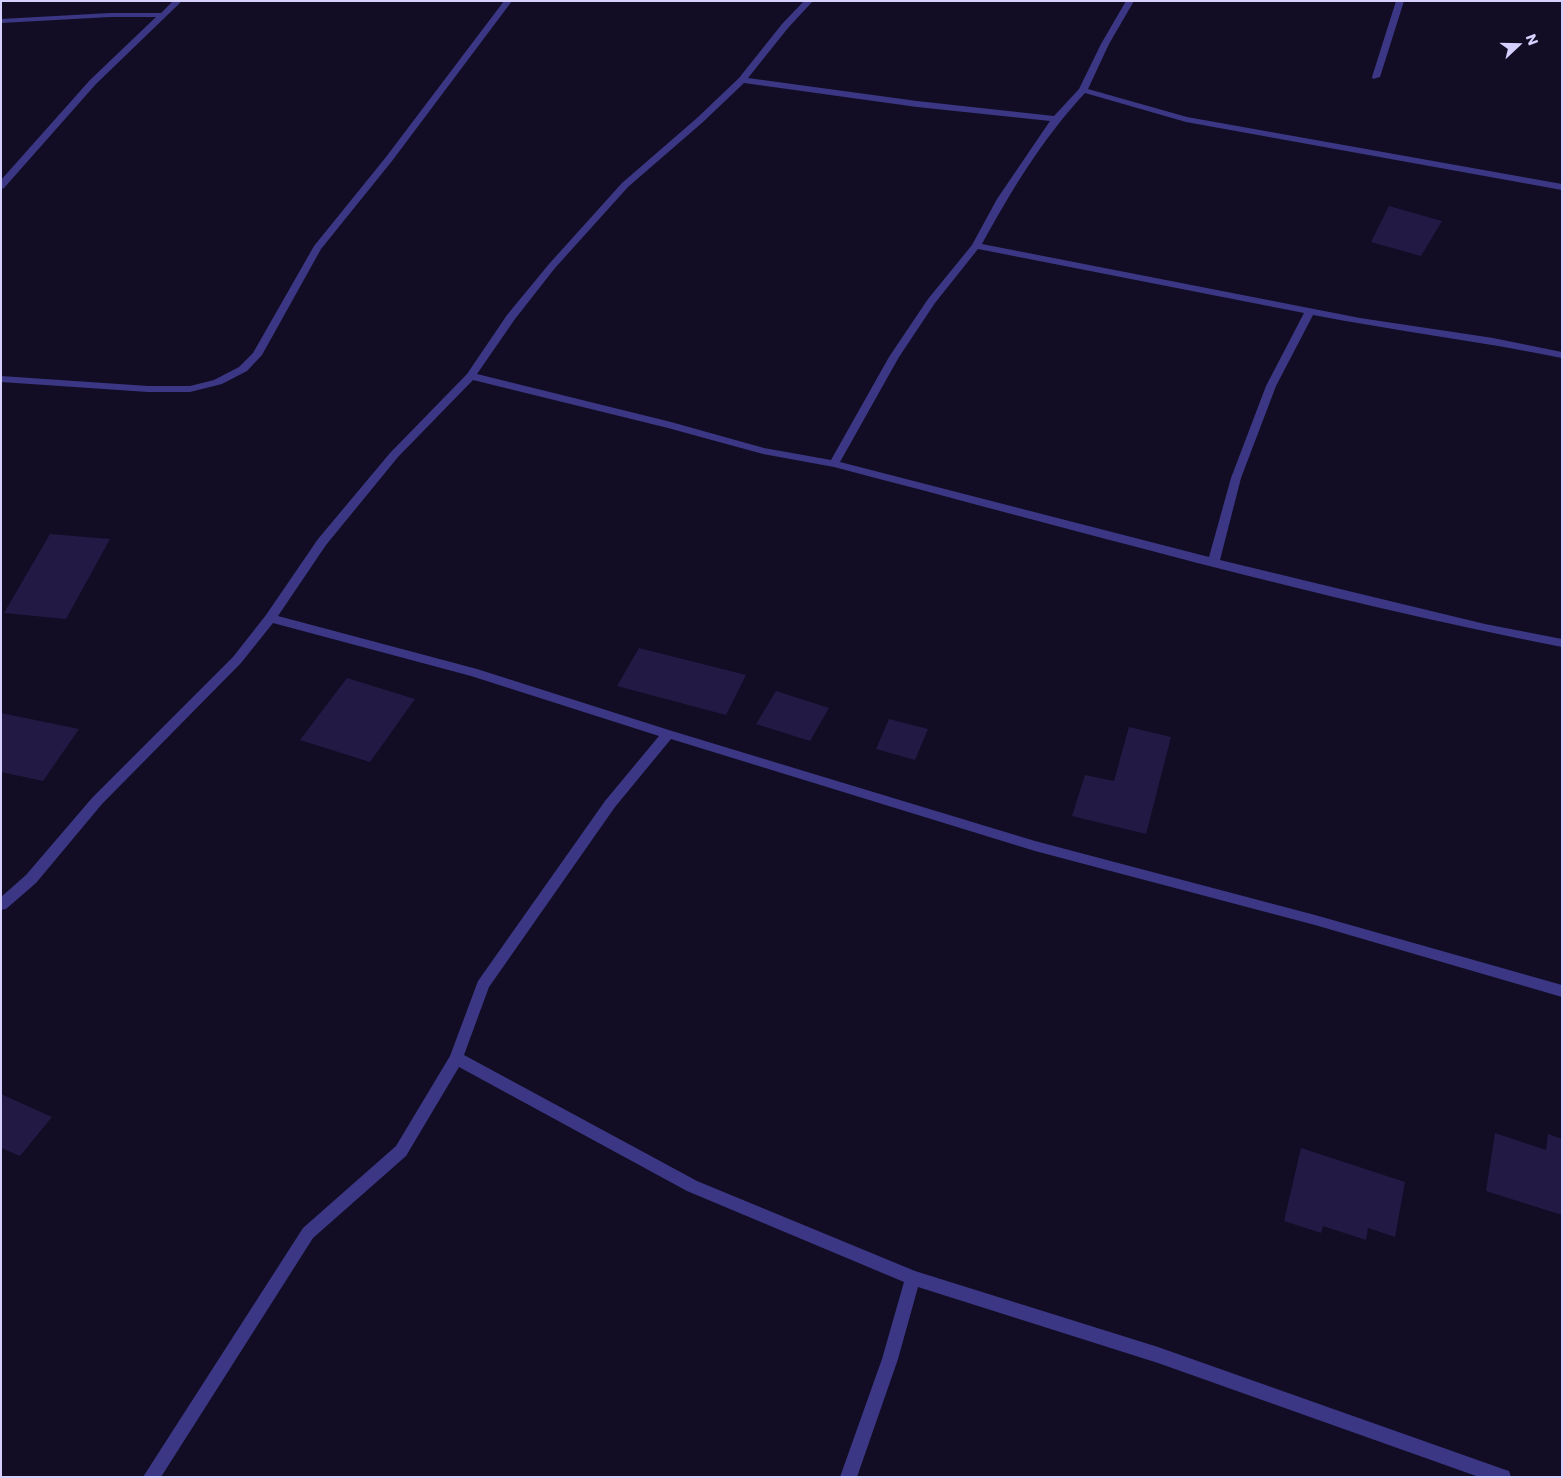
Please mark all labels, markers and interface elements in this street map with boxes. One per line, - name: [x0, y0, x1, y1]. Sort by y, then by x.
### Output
- north arrow: [1493, 20, 1543, 70]
- text: N: [1521, 31, 1543, 48]

